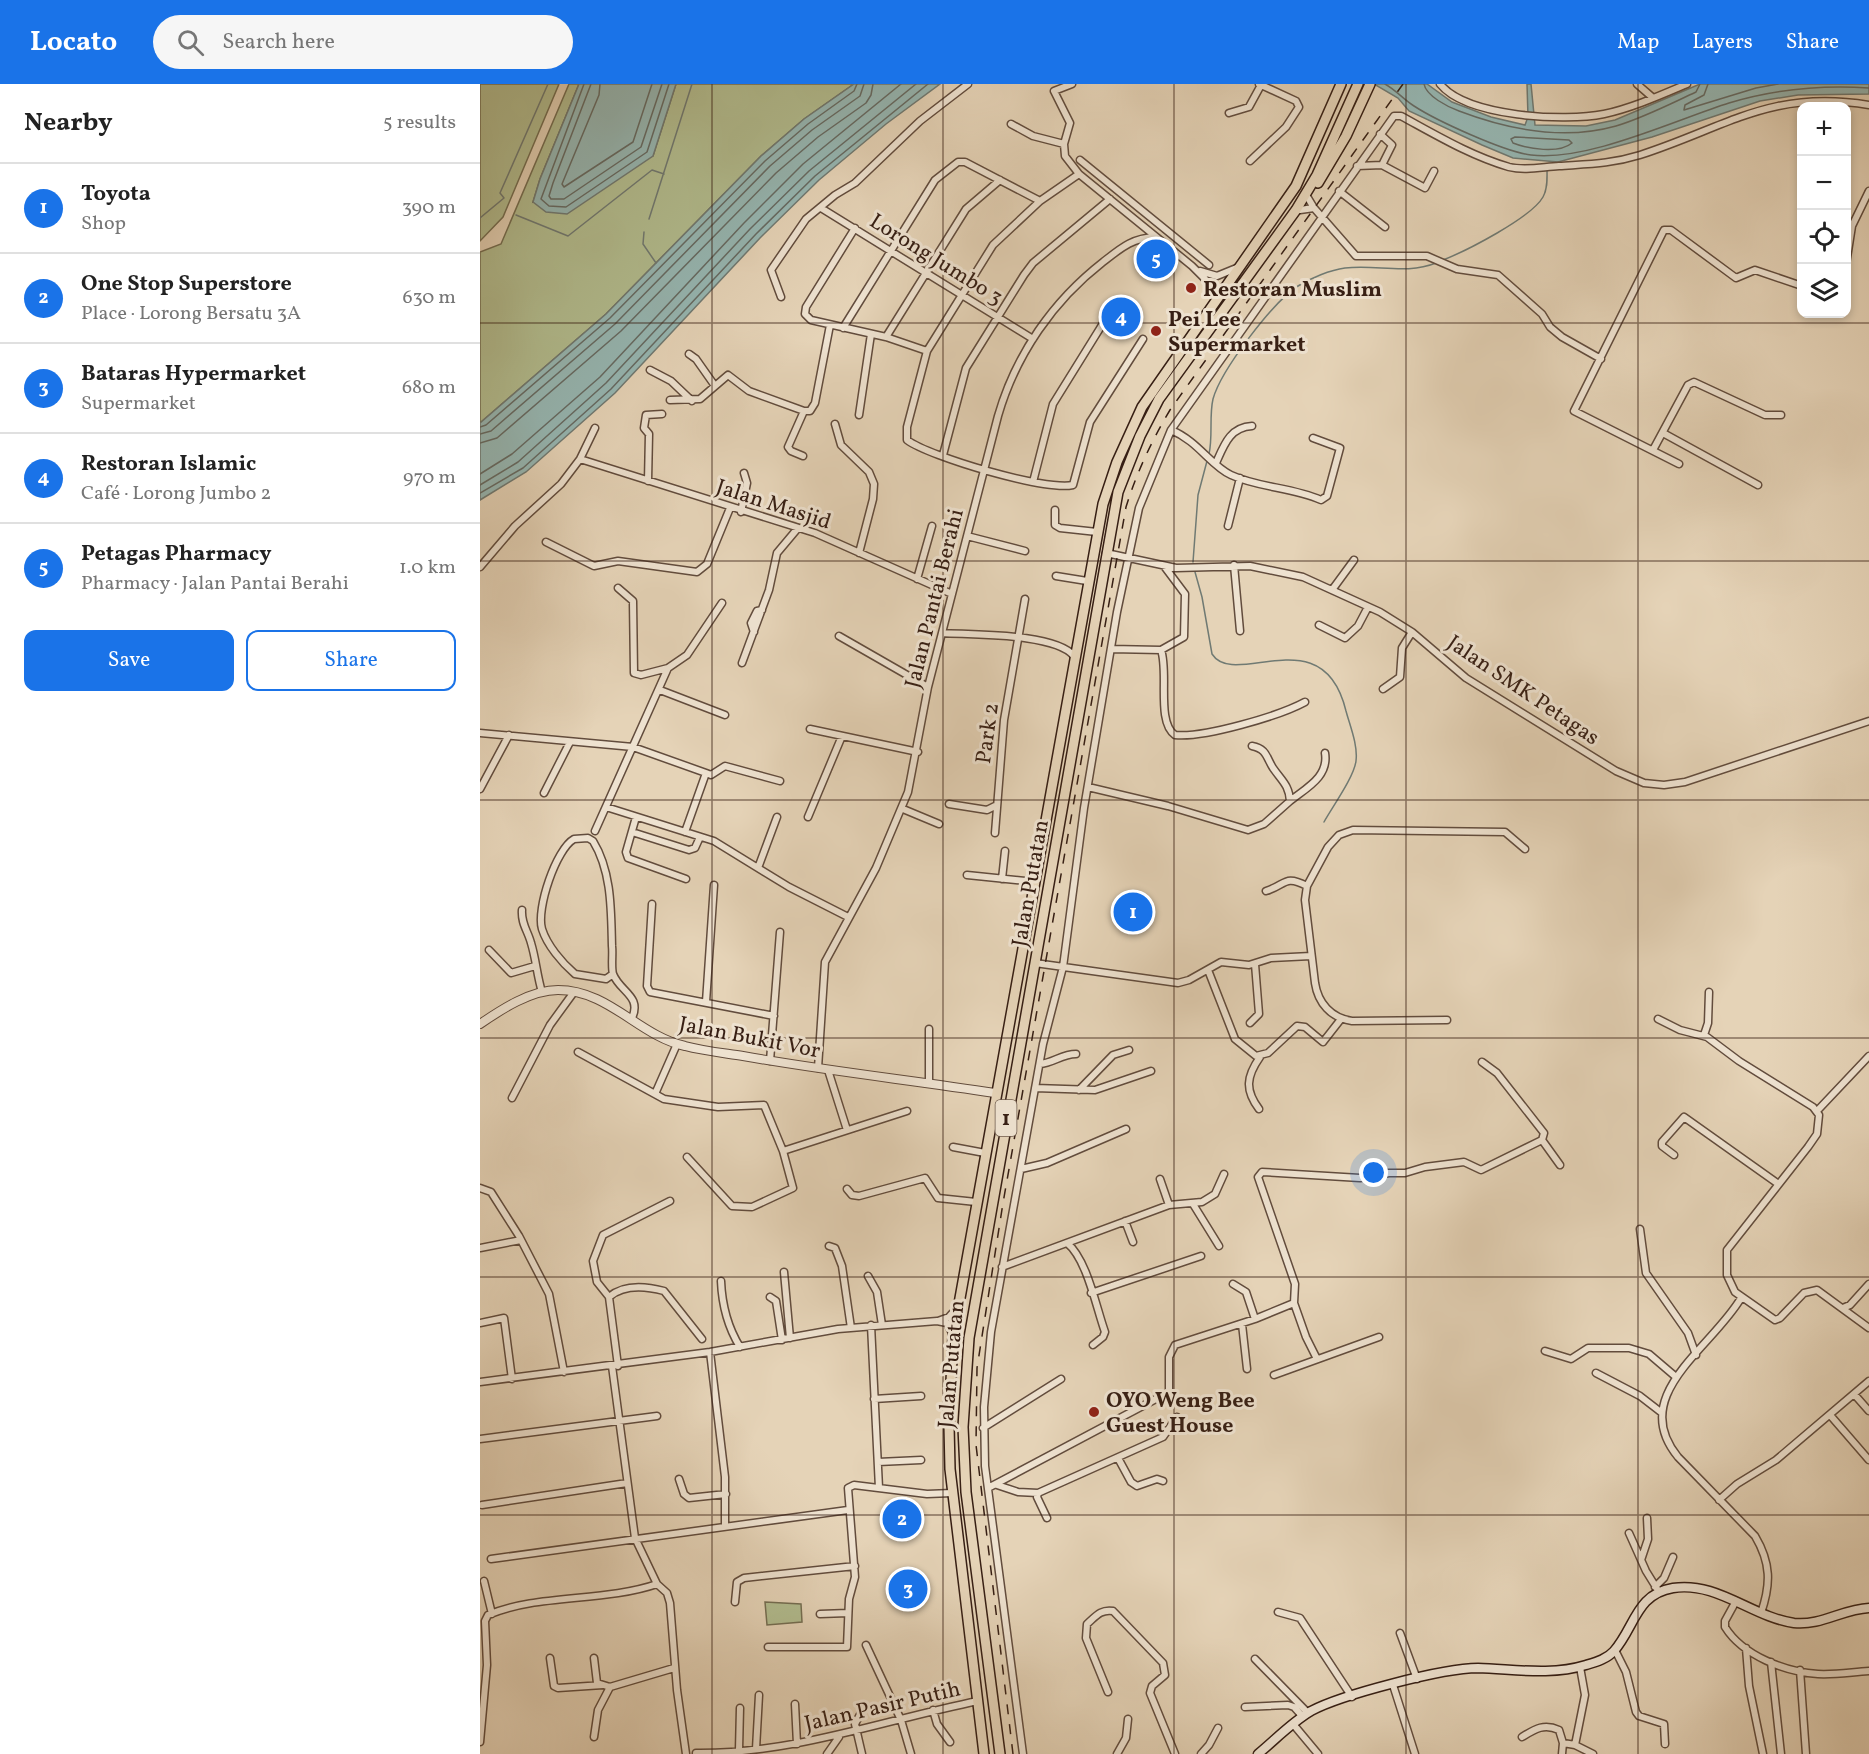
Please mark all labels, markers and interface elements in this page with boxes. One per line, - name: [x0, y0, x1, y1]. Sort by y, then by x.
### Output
- search box: [153, 15, 573, 69]
- text: Locato: [30, 23, 117, 62]
- icon: search: [174, 26, 207, 59]
- text: Search here: [222, 27, 335, 58]
- text: Map: [1617, 28, 1659, 57]
- text: Layers: [1692, 28, 1753, 57]
- text: Share: [1786, 28, 1839, 57]
- map controls: [1797, 102, 1851, 318]
- button: +: [1797, 102, 1851, 156]
- text: Nearby: [24, 105, 113, 141]
- text: 5 results: [383, 109, 456, 137]
- button: −: [1797, 156, 1851, 210]
- text: Toyota: [81, 179, 151, 210]
- text: 1: [39, 194, 48, 222]
- text: 390 m: [402, 194, 456, 222]
- street label: Lorong Jumbo 3: [863, 207, 1008, 314]
- text: Shop: [81, 210, 126, 238]
- button: locate: [1797, 210, 1851, 264]
- pin: 5: [1136, 236, 1176, 282]
- button: layers: [1797, 264, 1851, 318]
- text: One Stop Superstore: [81, 269, 292, 300]
- place label: Restoran Muslim: [1203, 275, 1382, 306]
- marker: Restoran Muslim: [1184, 281, 1198, 295]
- text: 2: [38, 284, 49, 312]
- text: 630 m: [403, 284, 456, 312]
- pin: 4: [1102, 294, 1140, 340]
- text: Place · Lorong Bersatu 3A: [81, 300, 301, 328]
- place label: Pei Lee Supermarket: [1168, 305, 1306, 361]
- marker: Pei Lee Supermarket: [1149, 324, 1163, 338]
- text: Bataras Hypermarket: [81, 359, 306, 390]
- text: 3: [38, 374, 49, 402]
- text: 680 m: [402, 374, 456, 402]
- text: Supermarket: [81, 390, 196, 418]
- text: Restoran Islamic: [81, 449, 256, 480]
- text: 4: [37, 464, 50, 492]
- text: 970 m: [403, 464, 456, 492]
- street label: Jalan Masjid: [712, 472, 835, 539]
- text: Café · Lorong Jumbo 2: [81, 480, 271, 508]
- street label: Jalan Pantai Berahi: [898, 506, 973, 692]
- text: Petagas Pharmacy: [81, 539, 272, 570]
- text: 5: [39, 554, 48, 582]
- text: 1.0 km: [399, 554, 456, 582]
- text: Pharmacy · Jalan Pantai Berahi: [81, 570, 349, 598]
- street label: Jalan SMK Petagas: [1440, 628, 1605, 754]
- button: Save: [24, 630, 234, 691]
- button: Share: [246, 630, 456, 691]
- street label: Park 2: [969, 701, 1008, 766]
- street label: Jalan Putatan: [1005, 817, 1058, 949]
- pin: 1: [1114, 890, 1152, 934]
- street label: Jalan Bukit Vor: [676, 1010, 823, 1067]
- road number: 1: [996, 1100, 1016, 1136]
- your location: [1359, 1158, 1388, 1187]
- street label: Jalan Putatan: [931, 1299, 974, 1430]
- place label: OYO Weng Bee Guest House: [1106, 1386, 1255, 1442]
- marker: OYO Weng Bee Guest House: [1087, 1405, 1101, 1419]
- pin: 2: [882, 1496, 922, 1542]
- pin: 3: [888, 1566, 928, 1612]
- street label: Jalan Pasir Putih: [801, 1674, 964, 1740]

